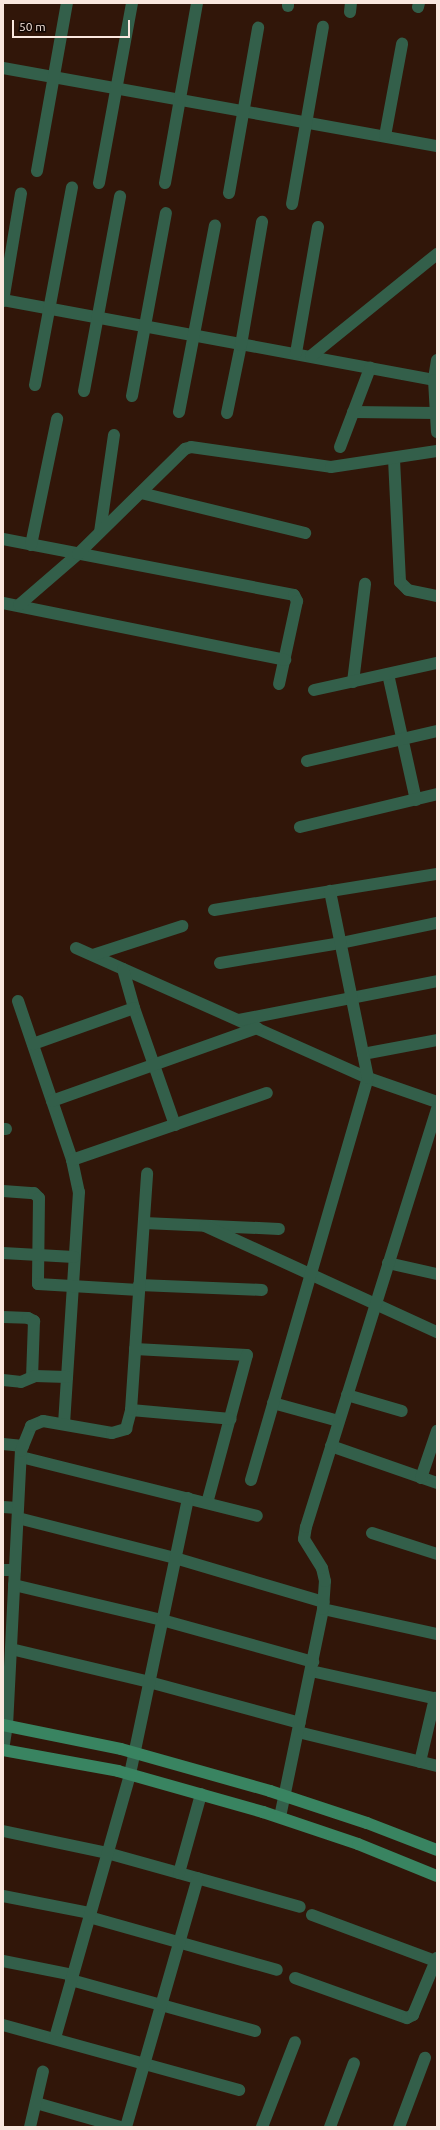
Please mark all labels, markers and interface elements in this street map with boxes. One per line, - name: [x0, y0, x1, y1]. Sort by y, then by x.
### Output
- scale bar: [14, 12, 132, 38]
- text: 50 m: [19, 20, 46, 33]

